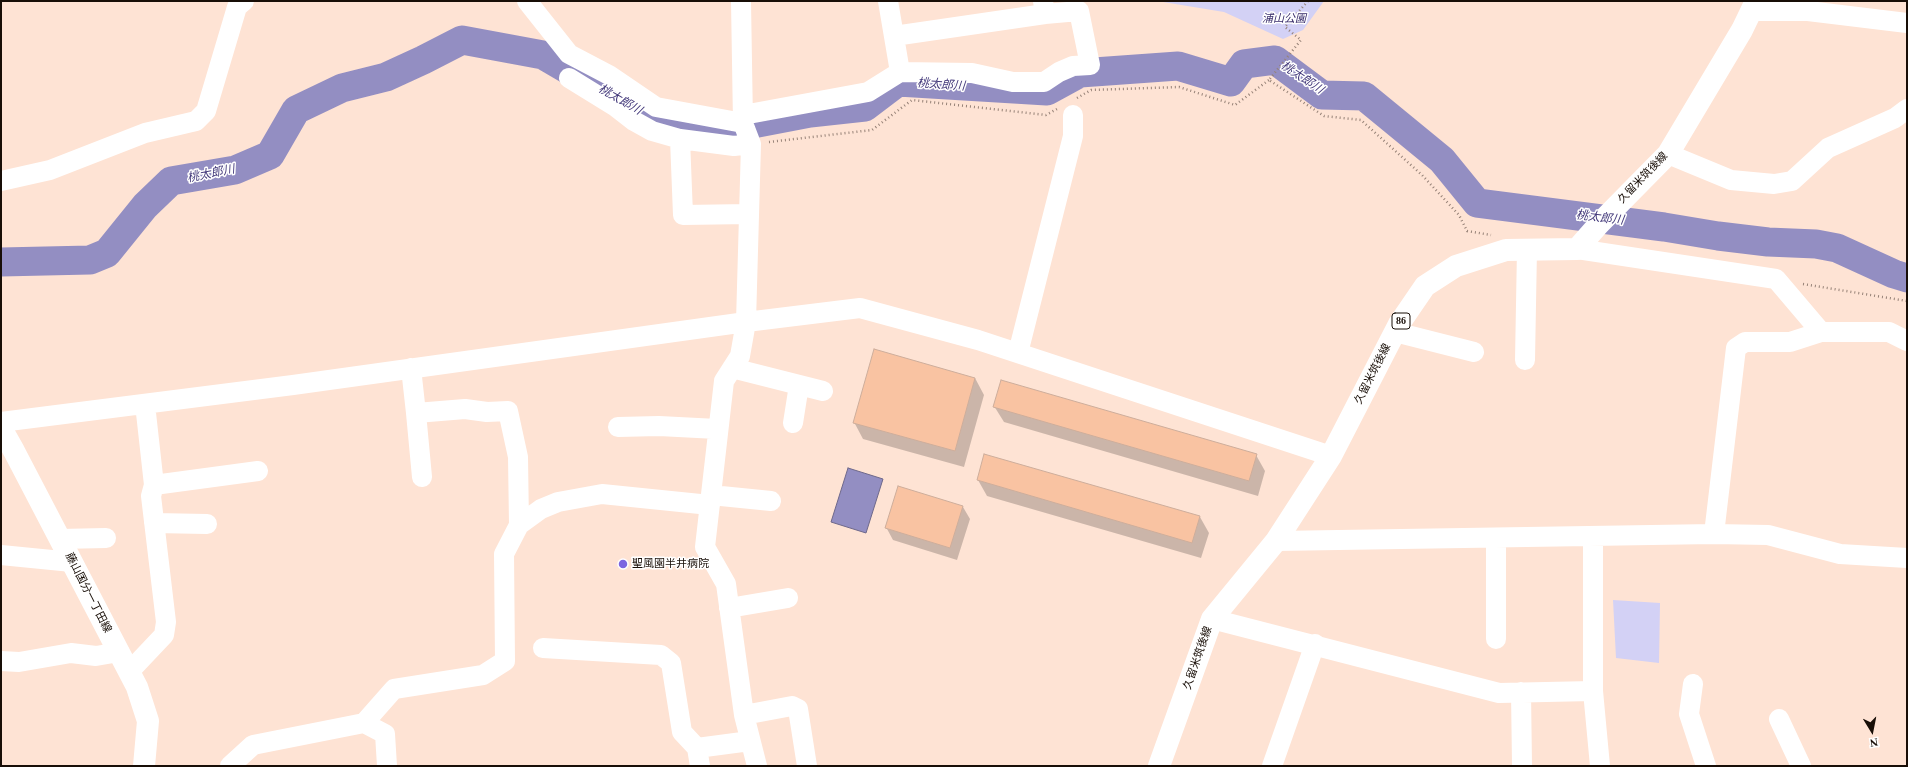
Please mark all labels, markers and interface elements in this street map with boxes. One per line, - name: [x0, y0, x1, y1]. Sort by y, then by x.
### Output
- park label: 浦山公園: [1262, 12, 1306, 26]
- water label: 桃太郎川: [1278, 59, 1326, 97]
- water label: 桃太郎川: [917, 76, 965, 94]
- water label: 桃太郎川: [596, 82, 644, 118]
- street label: 久留米筑後線: [1615, 150, 1671, 206]
- water label: 桃太郎川: [186, 162, 236, 186]
- water label: 桃太郎川: [1575, 208, 1625, 228]
- road number: 86: [1392, 313, 1410, 329]
- street label: 久留米筑後線: [1352, 342, 1394, 406]
- street label: 藤山国分一丁田線: [62, 551, 114, 635]
- place label: 聖風園半井病院: [632, 557, 709, 571]
- marker: 聖風園半井病院: [617, 558, 629, 570]
- street label: 久留米筑後線: [1181, 625, 1215, 691]
- north arrow: [1852, 711, 1892, 751]
- text: N: [1869, 736, 1879, 749]

